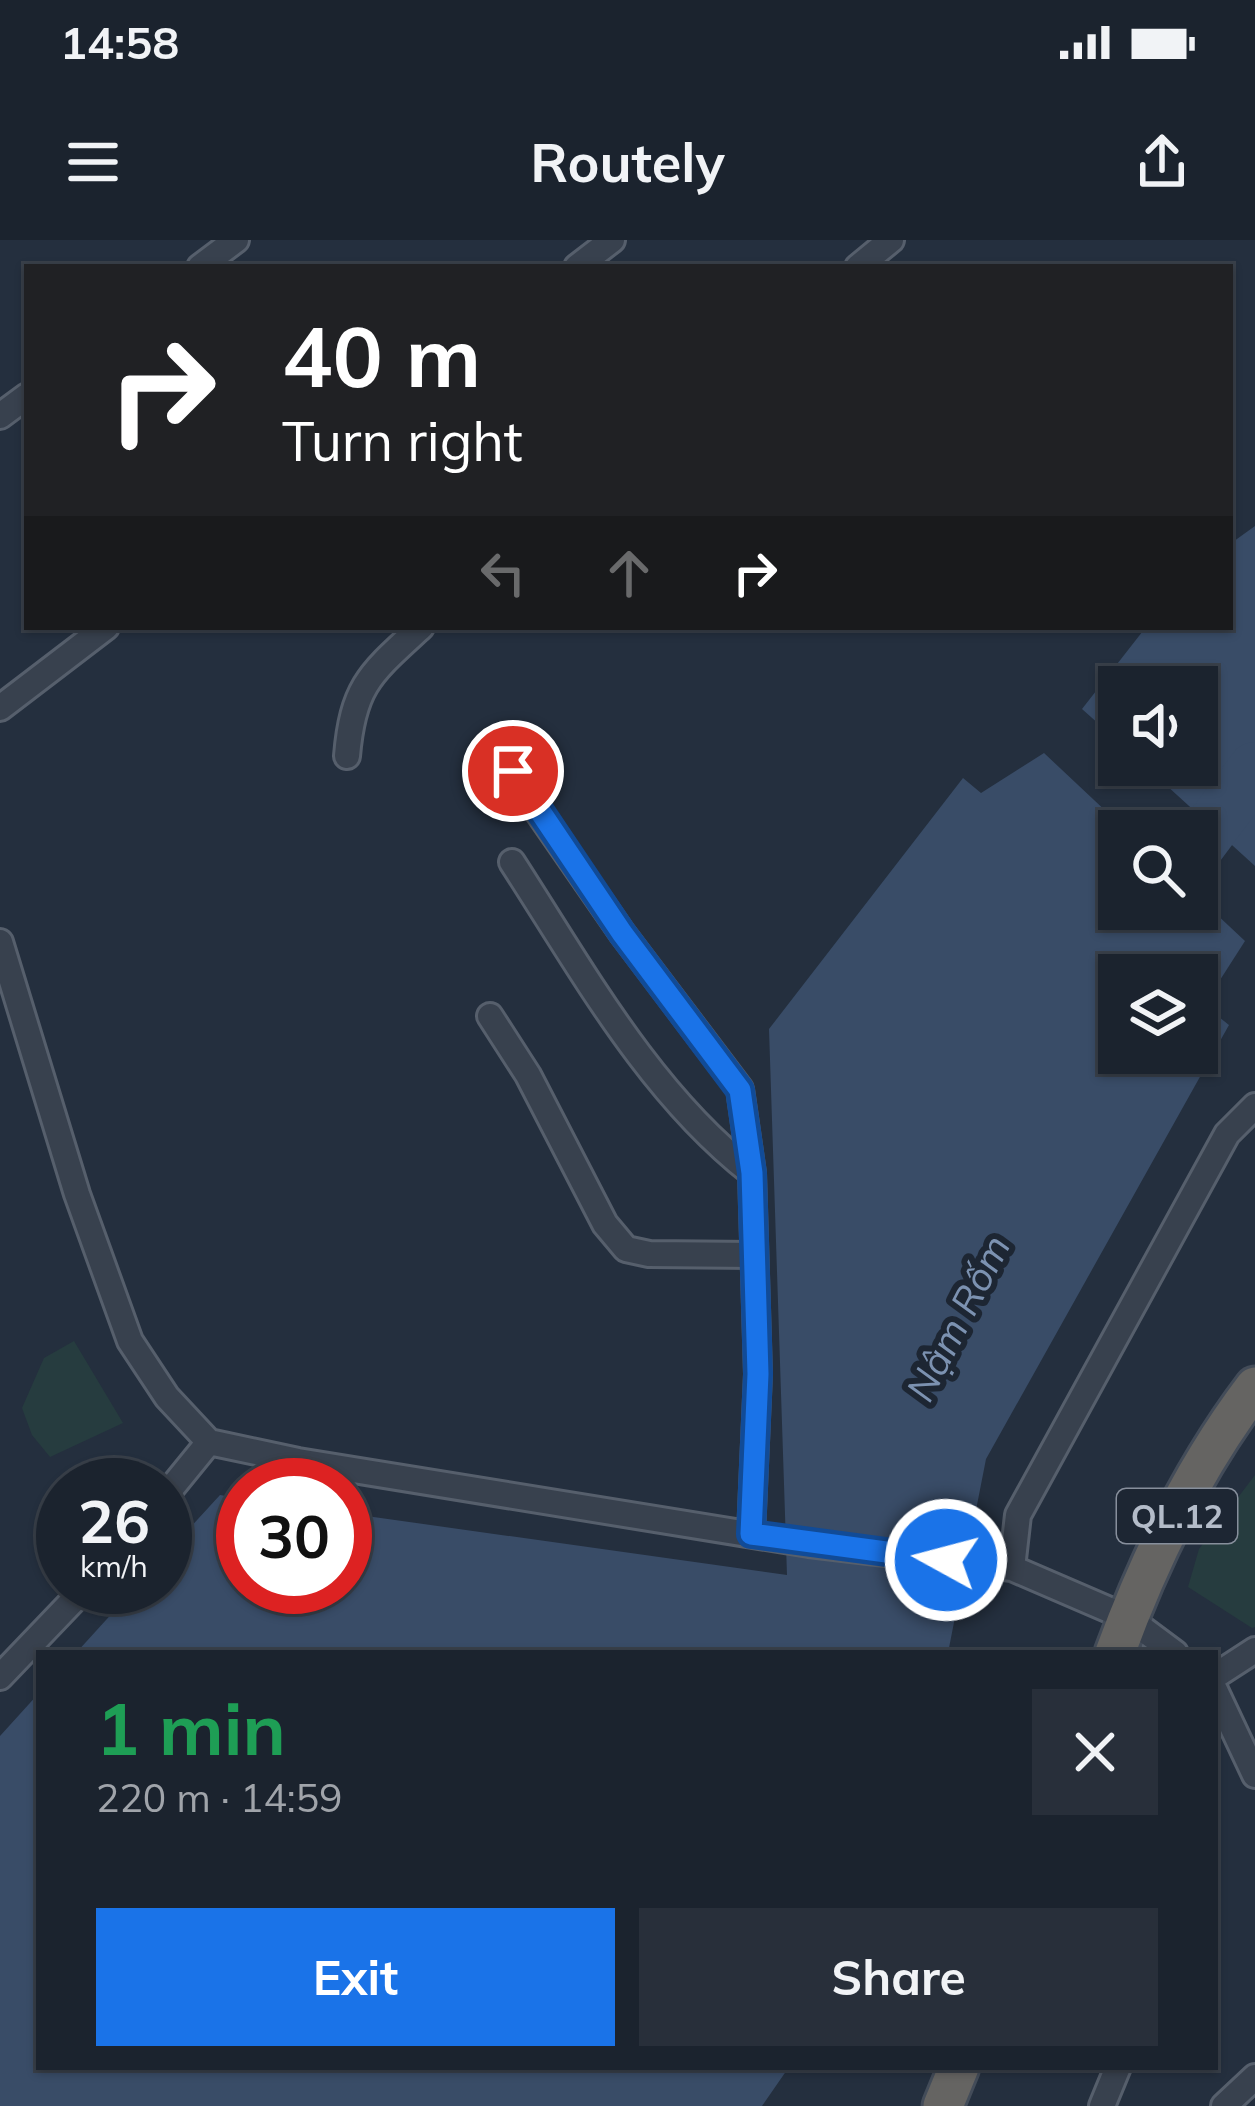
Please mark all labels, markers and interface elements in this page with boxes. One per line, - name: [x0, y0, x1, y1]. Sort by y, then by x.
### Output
- text: 14:58: [60, 14, 179, 70]
- text: Routely: [530, 128, 725, 196]
- icon: menu: [60, 129, 126, 195]
- icon: share: [1129, 129, 1195, 195]
- text: 40 m: [282, 303, 481, 408]
- icon: right: [84, 312, 240, 468]
- text: Turn right: [282, 407, 523, 475]
- icon: left: [470, 540, 536, 606]
- icon: ahead: [596, 540, 662, 606]
- icon: right: [722, 540, 788, 606]
- map controls: [1098, 666, 1218, 1074]
- button: sound: [1098, 666, 1218, 786]
- pin: [462, 720, 564, 822]
- icon: arrive: [480, 738, 546, 804]
- button: search: [1098, 810, 1218, 930]
- button: layers: [1098, 954, 1218, 1074]
- water label: Nậm Rốm: [895, 1226, 1020, 1409]
- speed limit sign: 30: [216, 1458, 372, 1614]
- text: 26: [78, 1483, 150, 1558]
- road number: QL.12: [1117, 1489, 1237, 1543]
- position arrow: [883, 1497, 1009, 1623]
- text: km/h: [80, 1547, 148, 1585]
- text: 1 min: [96, 1683, 286, 1773]
- button: close: [1032, 1689, 1158, 1815]
- text: 220 m · 14:59: [96, 1773, 342, 1822]
- button: Exit: [96, 1908, 615, 2046]
- button: Share: [639, 1908, 1158, 2046]

